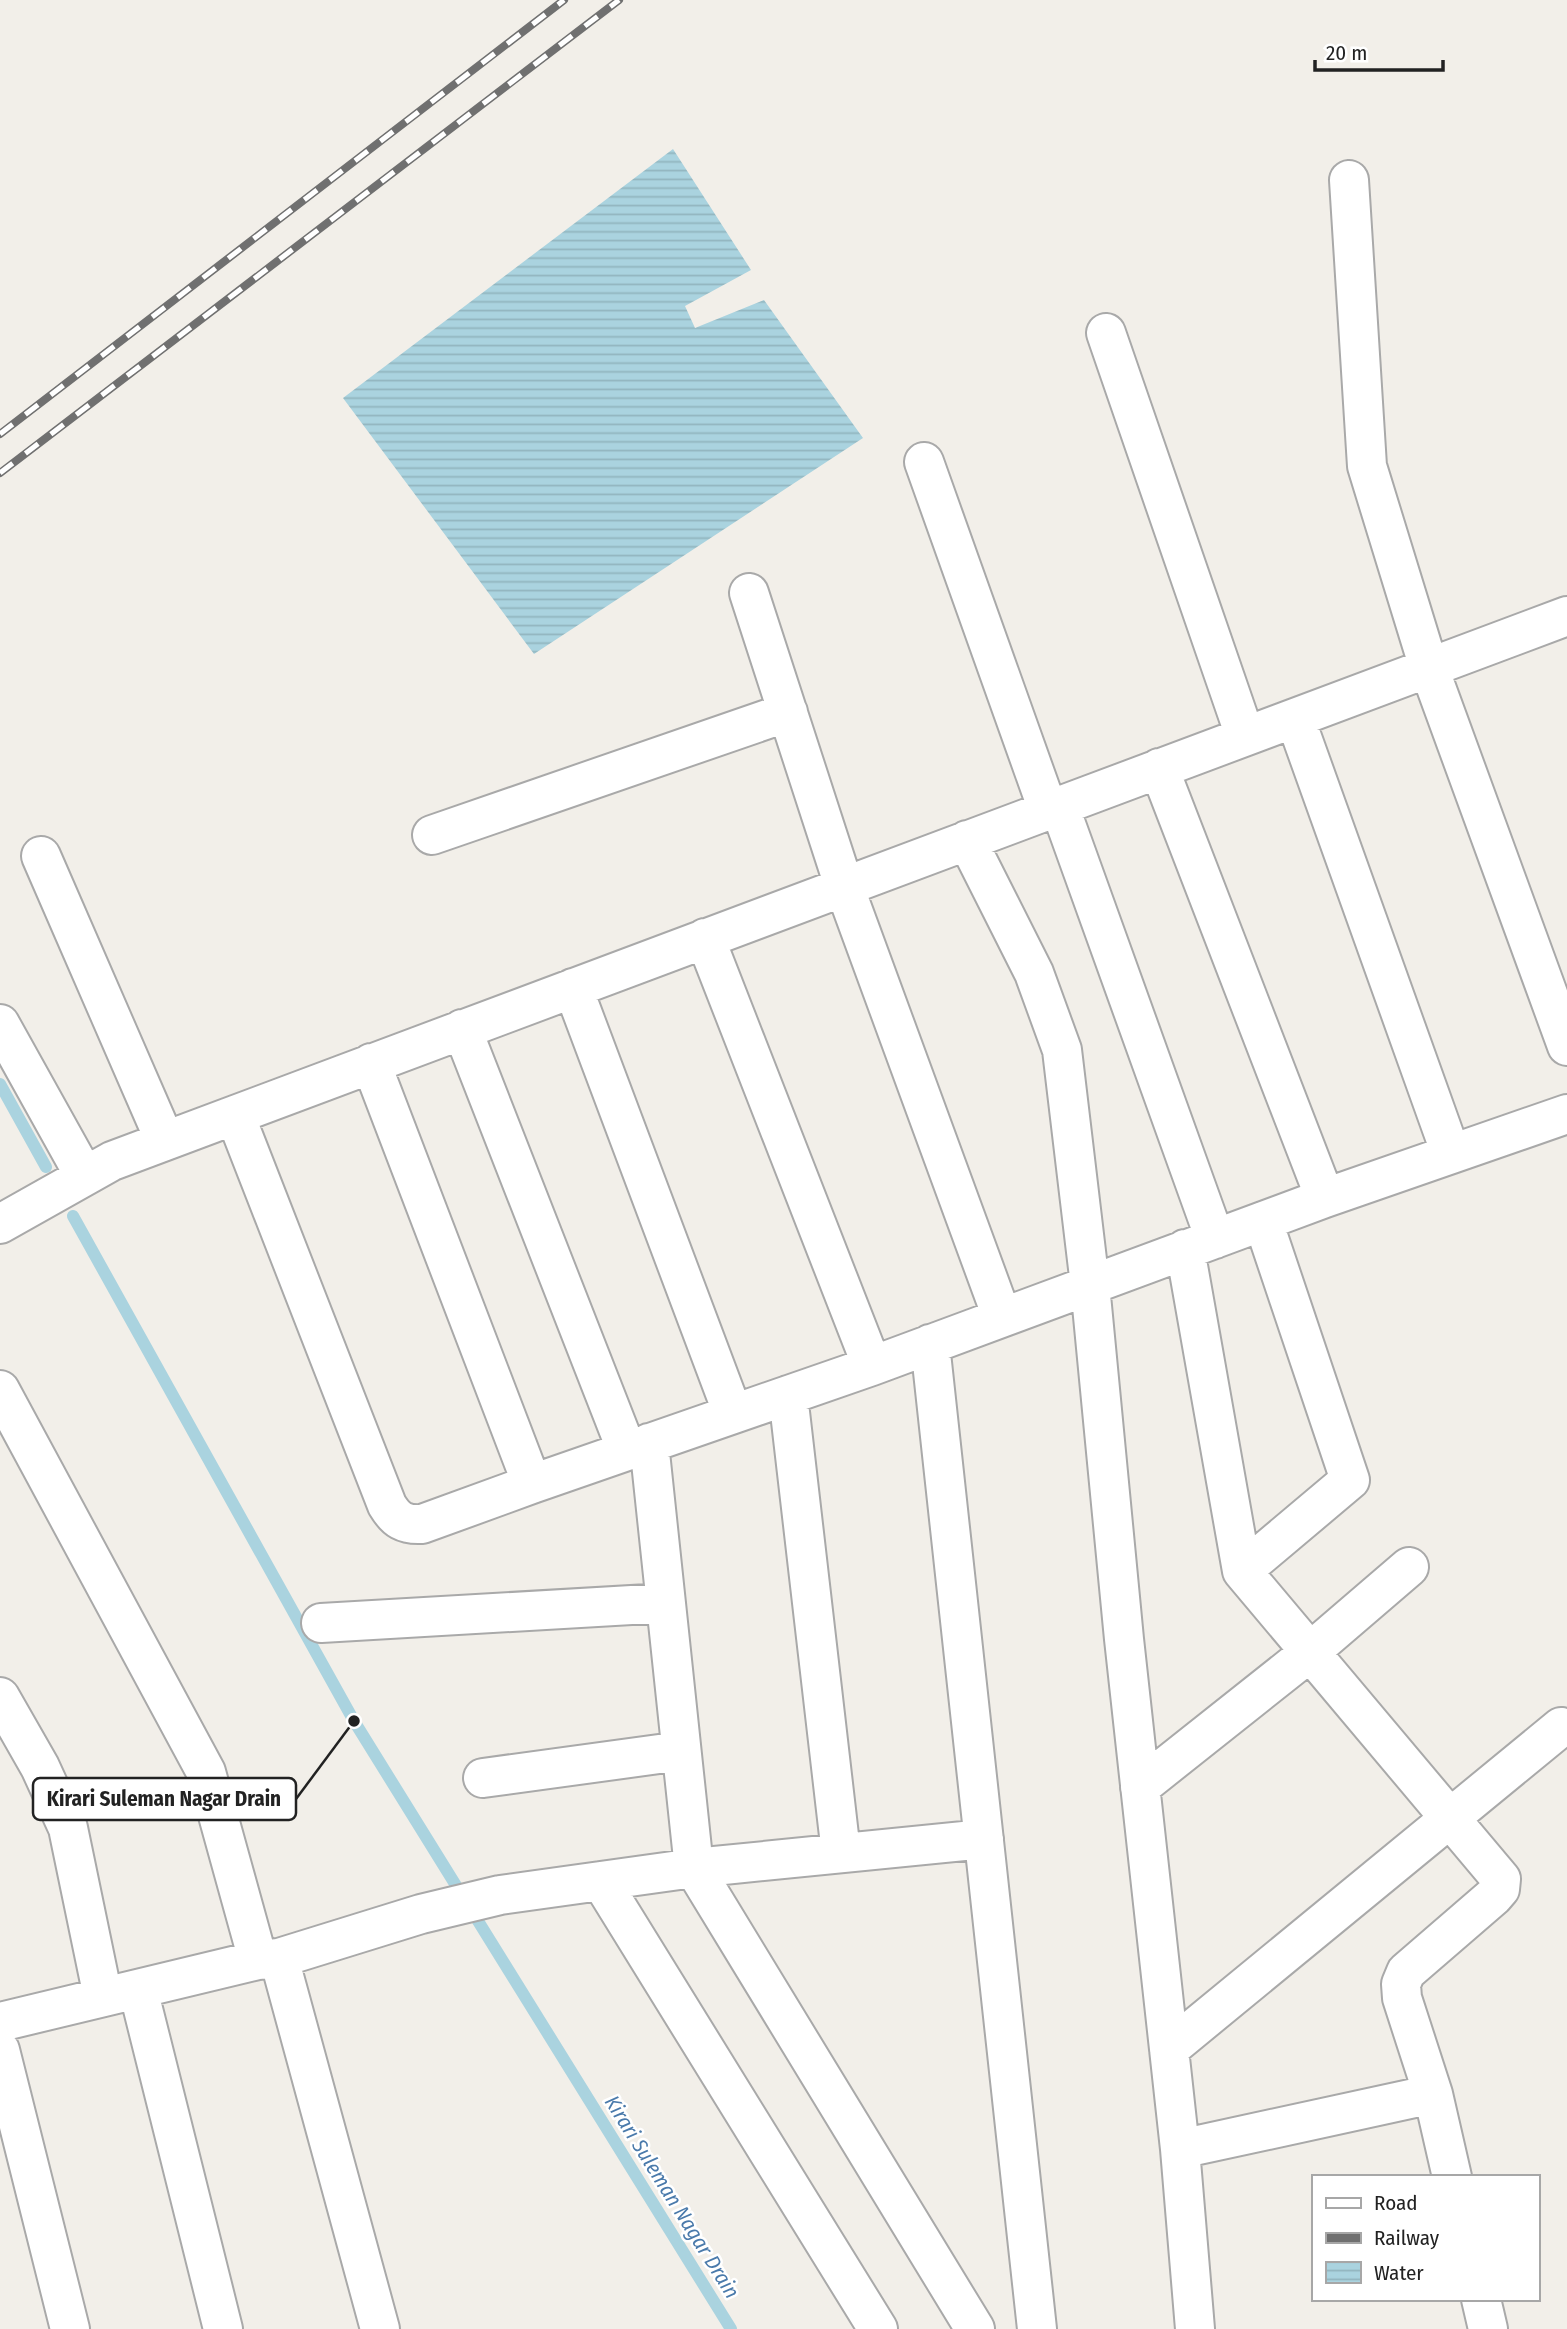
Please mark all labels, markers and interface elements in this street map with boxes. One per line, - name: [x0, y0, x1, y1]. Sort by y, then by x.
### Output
- scale bar: [1315, 28, 1443, 72]
- text: 20 m: [1326, 40, 1367, 66]
- callout: Kirari Suleman Nagar Drain: [33, 1778, 296, 1820]
- text: Kirari Suleman Nagar Drain: [47, 1786, 281, 1812]
- water label: Kirari Suleman Nagar Drain: [599, 2091, 745, 2303]
- legend: [1312, 2175, 1539, 2301]
- text: Road: [1374, 2190, 1418, 2216]
- text: Railway: [1374, 2225, 1440, 2251]
- text: Water: [1374, 2260, 1424, 2286]

